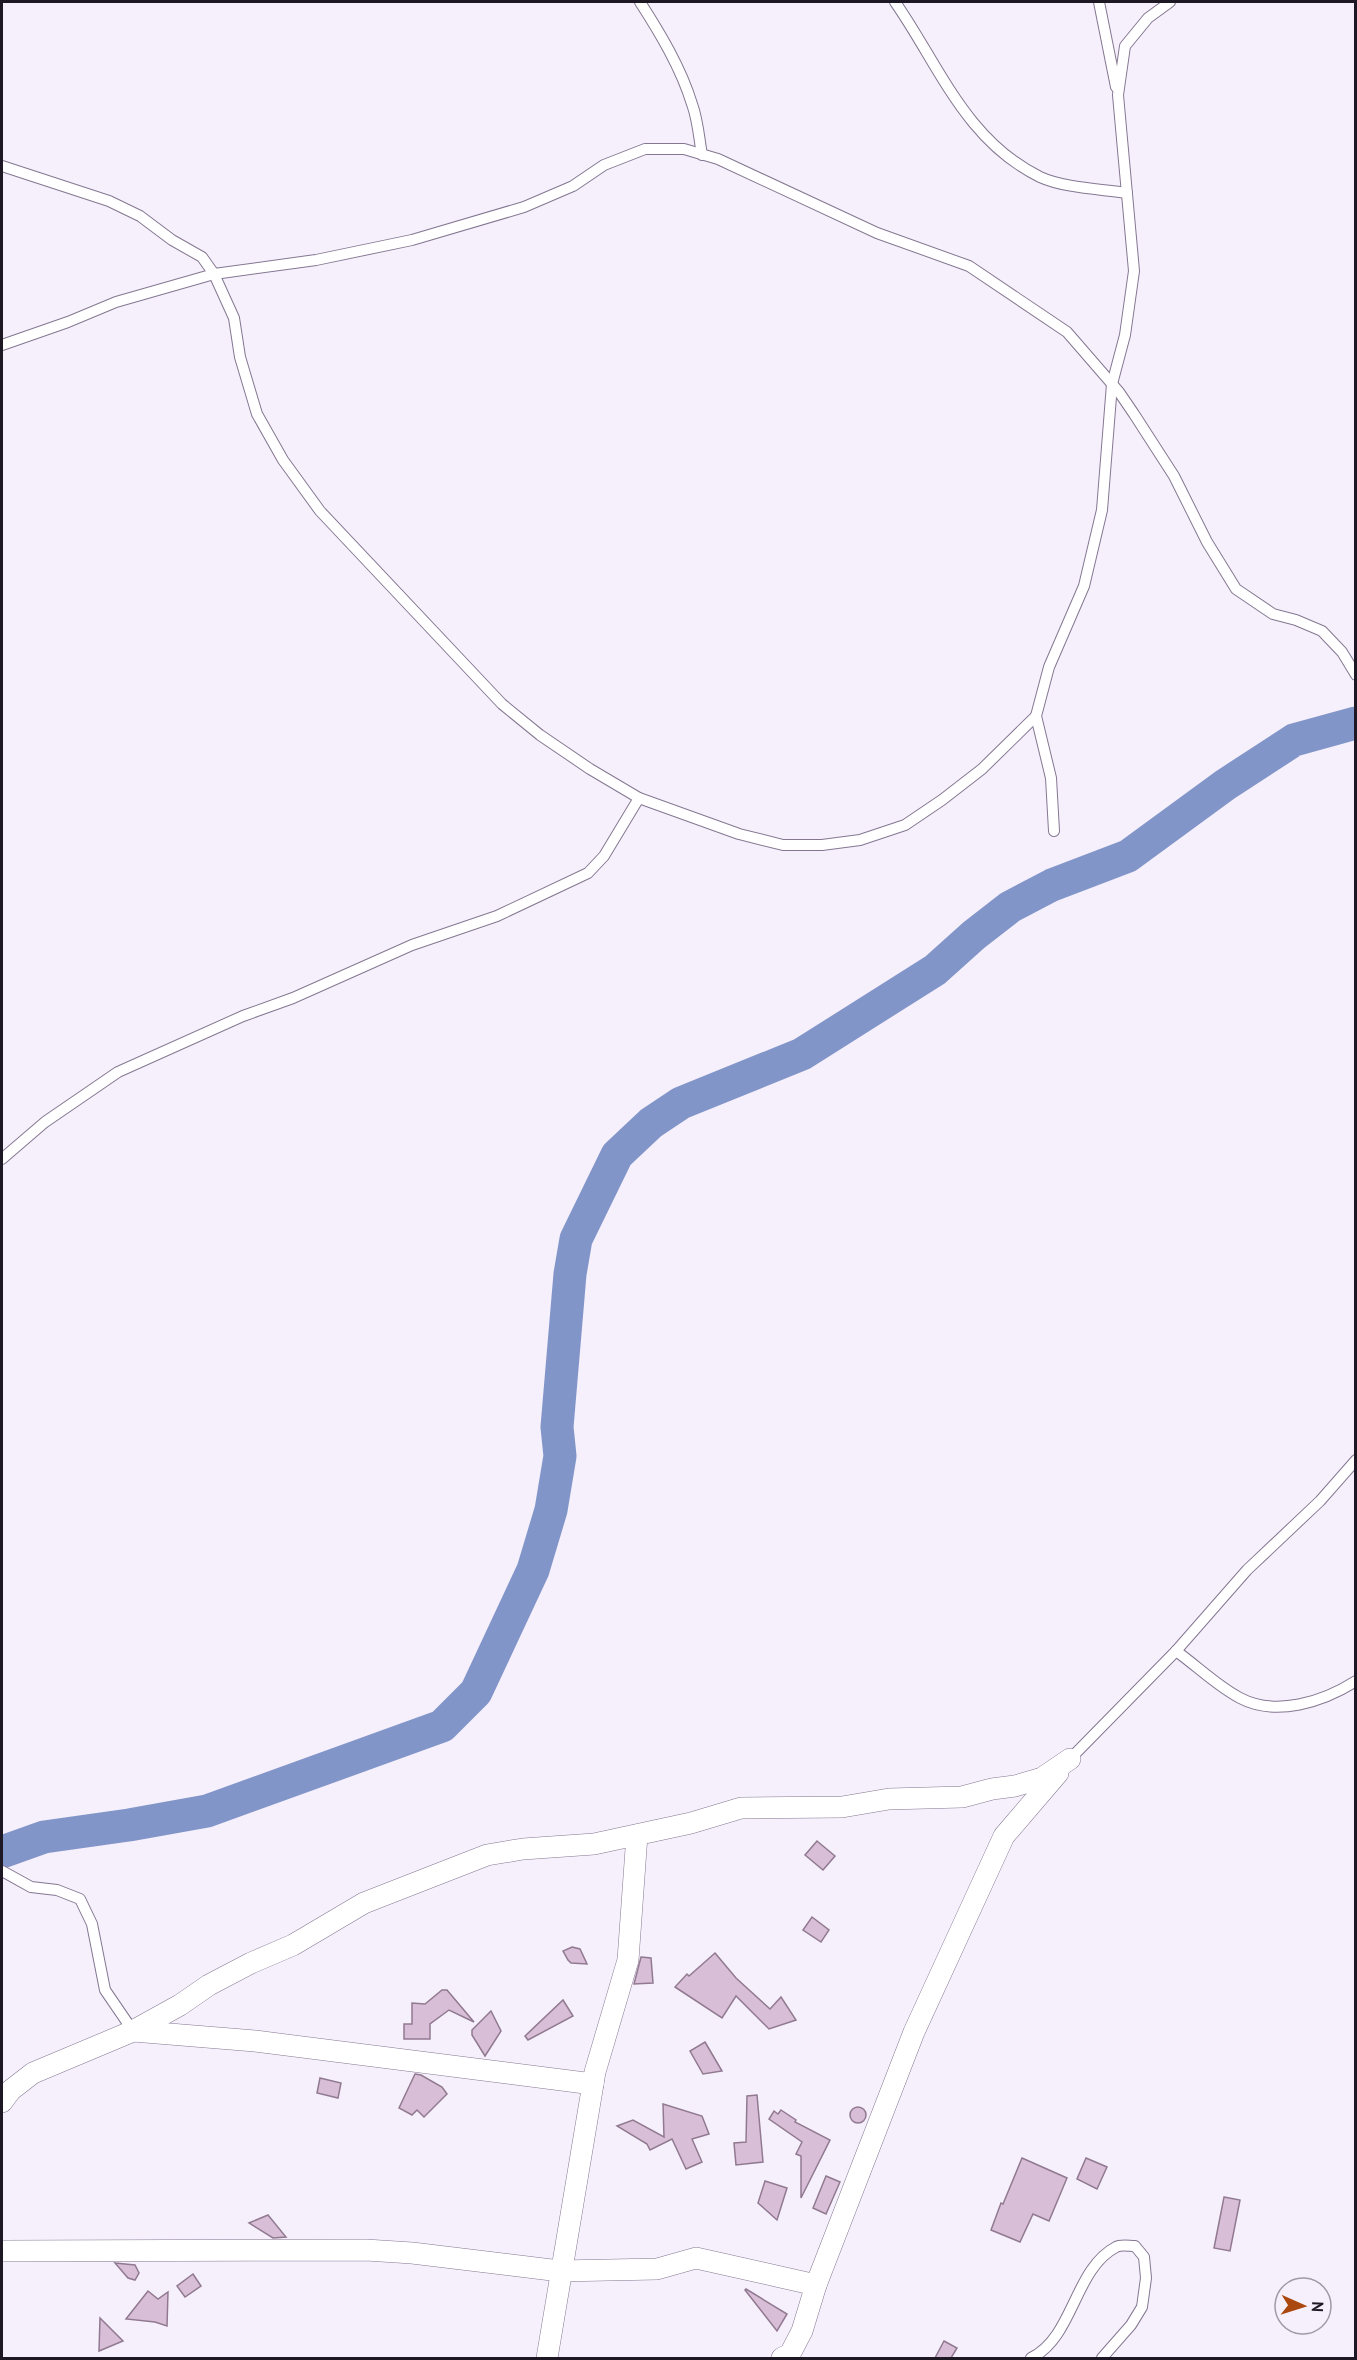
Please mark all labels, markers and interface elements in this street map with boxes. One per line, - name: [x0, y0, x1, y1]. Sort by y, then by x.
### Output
- north arrow: [1273, 2276, 1333, 2336]
- text: N: [1308, 2301, 1328, 2313]

